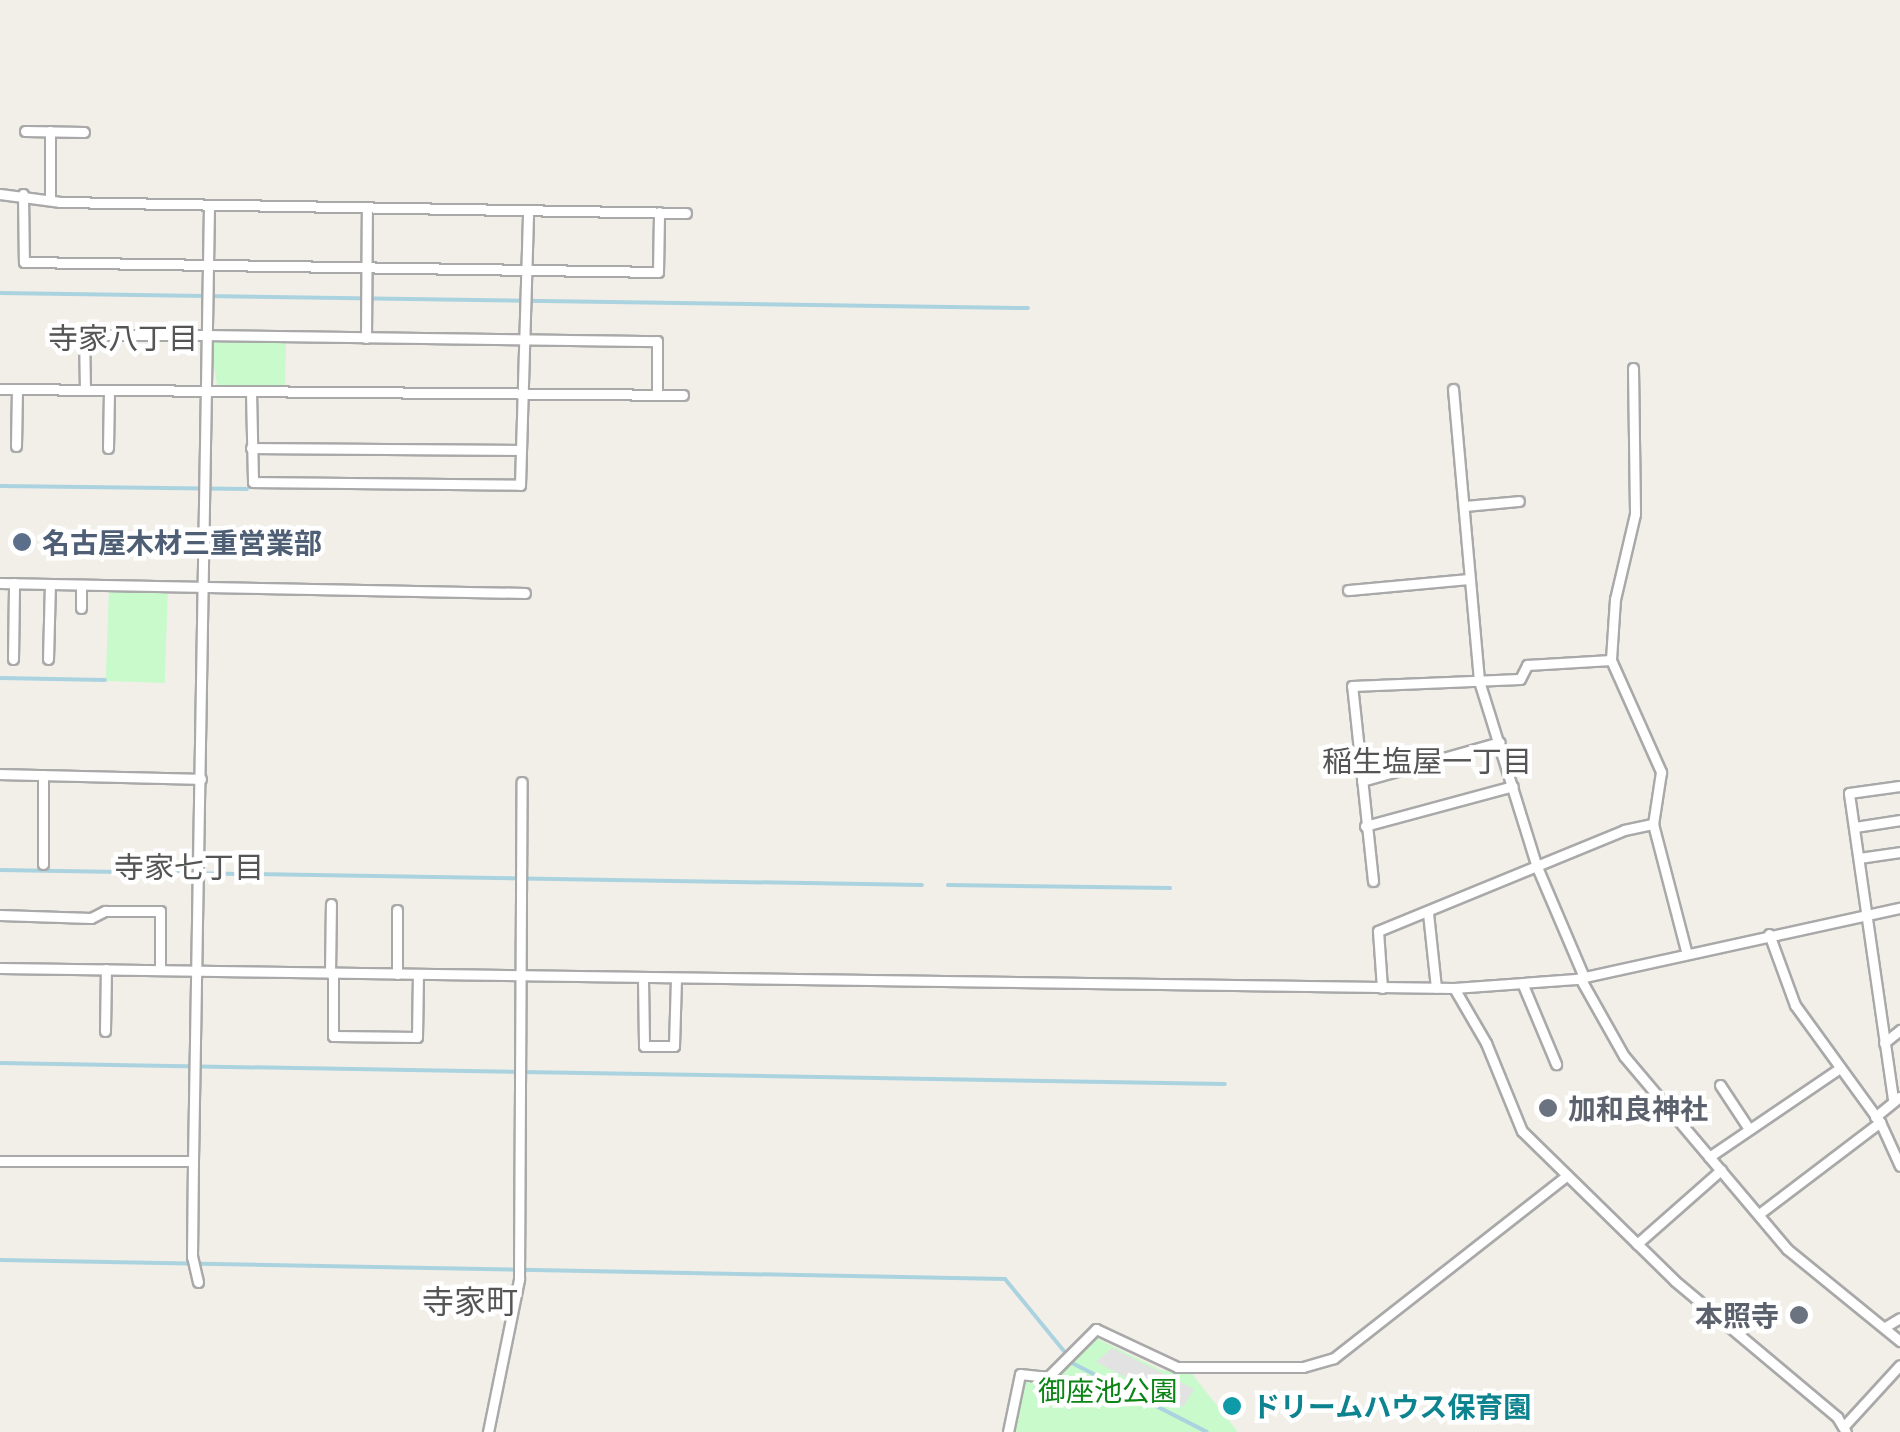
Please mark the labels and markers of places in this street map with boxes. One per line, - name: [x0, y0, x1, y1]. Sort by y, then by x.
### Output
- place label: 名古屋木材三重営業部: [42, 525, 322, 559]
- marker: 名古屋木材三重営業部: [11, 531, 33, 553]
- place label: 加和良神社: [1568, 1091, 1708, 1125]
- marker: 加和良神社: [1537, 1097, 1559, 1119]
- place label: 本照寺: [1695, 1298, 1779, 1332]
- marker: 本照寺: [1788, 1304, 1810, 1326]
- place label: ドリームハウス保育園: [1252, 1389, 1532, 1423]
- marker: ドリームハウス保育園: [1221, 1395, 1243, 1417]

